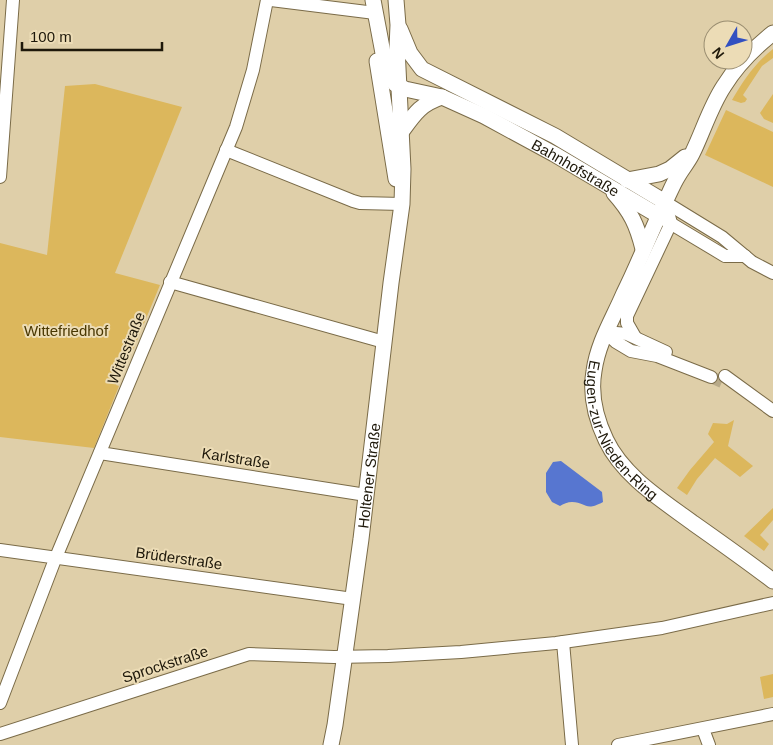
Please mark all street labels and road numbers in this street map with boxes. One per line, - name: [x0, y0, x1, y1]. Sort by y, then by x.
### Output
- street label: Bahnhofstraße: [529, 135, 623, 199]
- street label: Wittestraße: [104, 309, 148, 387]
- street label: Eugen-zur-Nieden-Ring: [584, 359, 662, 503]
- street label: Holtener Straße: [354, 422, 383, 529]
- street label: Karlstraße: [201, 444, 271, 472]
- street label: Brüderstraße: [134, 543, 224, 573]
- street label: Sprockstraße: [120, 642, 210, 686]

